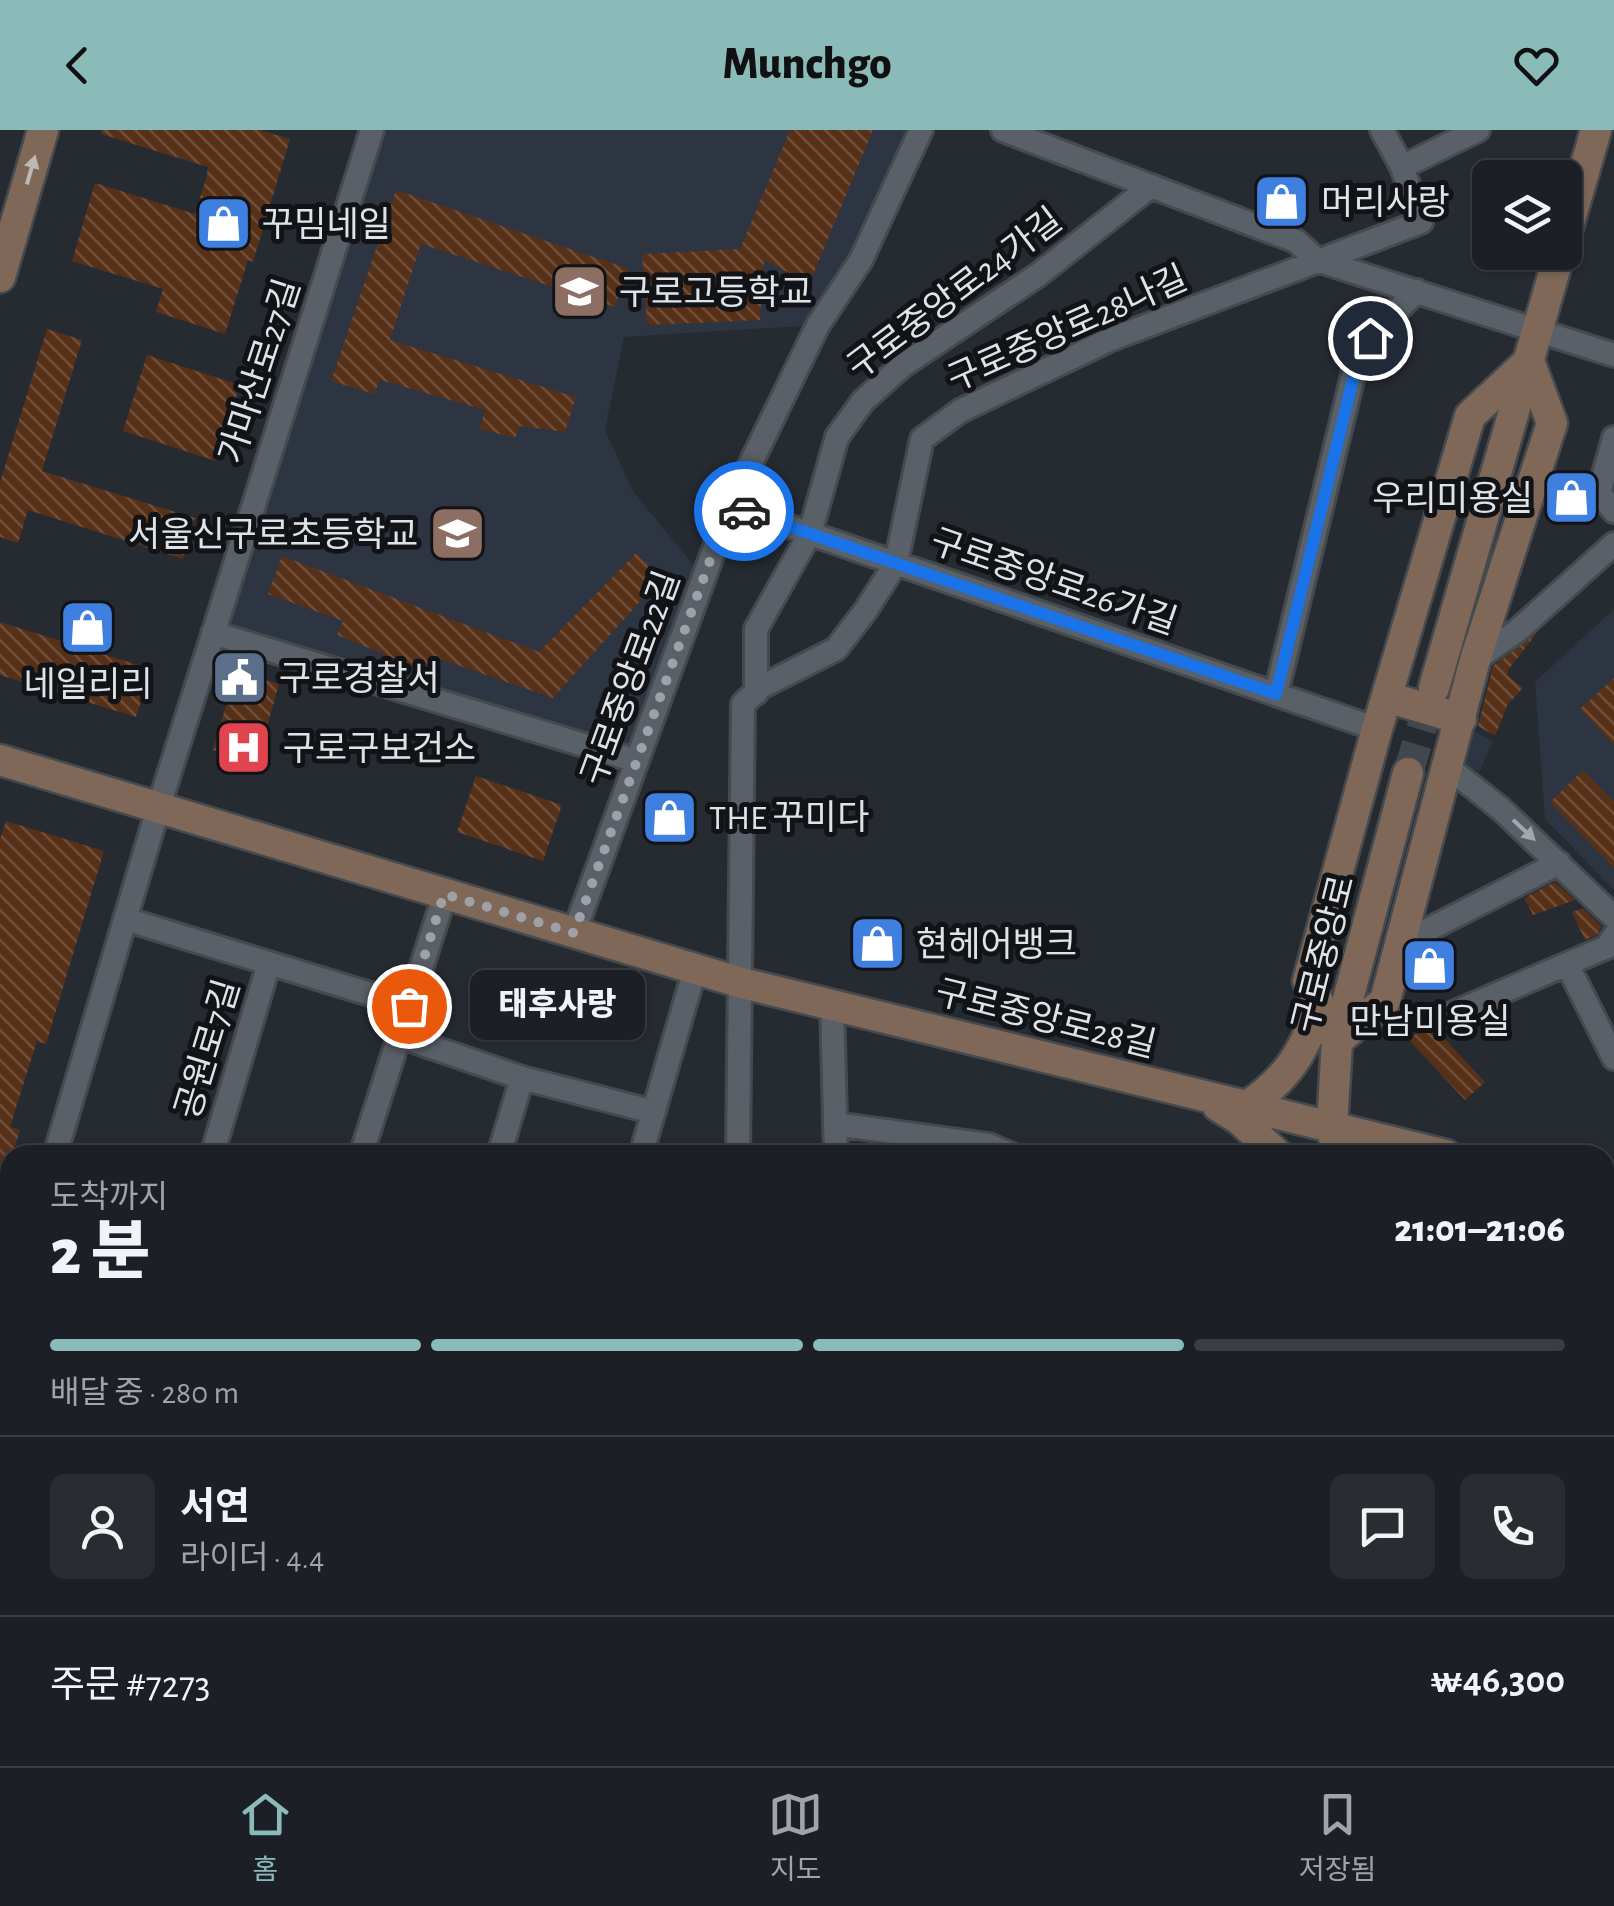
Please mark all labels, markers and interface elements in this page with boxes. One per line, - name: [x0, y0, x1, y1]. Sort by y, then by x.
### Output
- icon: back: [50, 38, 105, 93]
- icon: heart: [1509, 38, 1564, 93]
- text: Munchgo: [722, 42, 892, 87]
- one-way arrow: [24, 154, 39, 185]
- map controls: [1472, 160, 1582, 270]
- button: layers: [1472, 160, 1582, 270]
- shop icon: 머리사랑: [1252, 172, 1312, 232]
- place label: 머리사랑: [1321, 185, 1450, 221]
- shop icon: 꾸밈네일: [193, 194, 253, 254]
- street label: 구로중앙로24가길: [841, 202, 1069, 386]
- place label: 꾸밈네일: [262, 207, 391, 243]
- street label: 구로중앙로28나길: [942, 260, 1193, 398]
- school or university icon: 구로고등학교: [550, 262, 610, 322]
- street label: 가마산로27길: [213, 275, 307, 468]
- place label: 구로고등학교: [619, 275, 812, 311]
- pin: [1328, 296, 1413, 381]
- icon: home: [1343, 311, 1398, 366]
- courier: [694, 461, 794, 561]
- shop icon: 우리미용실: [1542, 468, 1602, 528]
- place label: 우리미용실: [1372, 481, 1533, 517]
- icon: car: [717, 484, 772, 539]
- school or university icon: 서울신구로초등학교: [427, 504, 487, 564]
- place label: 서울신구로초등학교: [128, 517, 418, 553]
- street label: 구로중앙로26가길: [926, 523, 1181, 641]
- street label: 구로중앙로22길: [576, 566, 686, 790]
- shop icon: 네일리리: [58, 598, 118, 658]
- public building icon: 구로경찰서: [210, 648, 270, 708]
- place label: 구로경찰서: [279, 660, 440, 697]
- place label: 네일리리: [24, 667, 152, 703]
- hospital icon: 구로구보건소: [214, 718, 274, 778]
- place label: 구로구보건소: [283, 731, 476, 767]
- shop icon: THE 꾸미다: [640, 787, 700, 847]
- place label: THE 꾸미다: [709, 800, 869, 836]
- one-way arrow: [1512, 818, 1536, 841]
- street label: 구로중앙로: [1287, 872, 1361, 1037]
- shop icon: 현헤어뱅크: [847, 914, 907, 974]
- place label: 현헤어뱅크: [916, 926, 1077, 963]
- shop icon: 만남미용실: [1400, 935, 1460, 995]
- pin: [367, 964, 452, 1049]
- callout: 태후사랑: [469, 971, 644, 1041]
- street label: 구로중앙로28길: [932, 974, 1160, 1064]
- street label: 공원로7길: [170, 975, 246, 1123]
- icon: bag: [382, 979, 437, 1034]
- text: 태후사랑: [499, 989, 616, 1021]
- place label: 만남미용실: [1349, 1004, 1511, 1040]
- text: 도착까지: [50, 1181, 168, 1213]
- text: 21:01–21:06: [1394, 1211, 1565, 1249]
- text: 2 분: [50, 1221, 150, 1286]
- text: 배달 중 · 280 m: [50, 1377, 239, 1409]
- button: person: [50, 1474, 155, 1579]
- button: chat: [1330, 1474, 1435, 1579]
- button: phone: [1460, 1474, 1565, 1579]
- text: 서연: [180, 1489, 250, 1527]
- text: 라이더 · 4.4: [180, 1542, 324, 1574]
- text: ₩46,300: [1430, 1662, 1565, 1700]
- text: 주문 #7273: [50, 1667, 210, 1705]
- tab: 홈: [238, 1787, 293, 1888]
- tab: 지도: [768, 1787, 823, 1888]
- tab: 저장됨: [1299, 1787, 1376, 1888]

